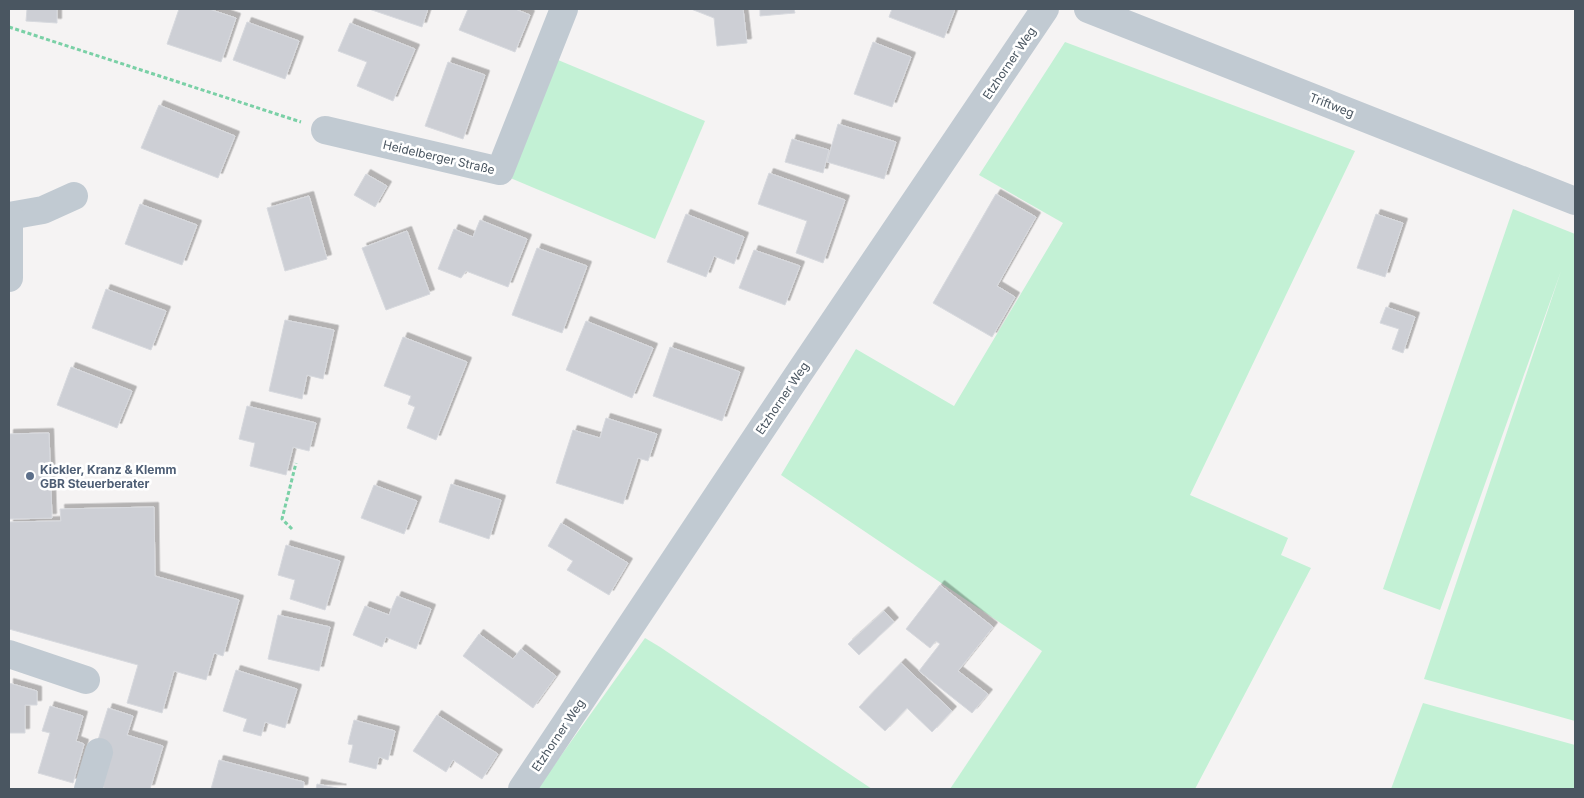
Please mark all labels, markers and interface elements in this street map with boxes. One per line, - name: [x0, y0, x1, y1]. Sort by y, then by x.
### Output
- street label: Etzhorner Weg: [979, 24, 1039, 102]
- street label: Triftweg: [1307, 90, 1357, 120]
- street label: Heidelberger Straße: [382, 137, 496, 177]
- street label: Etzhorner Weg: [752, 359, 812, 437]
- place label: Kickler, Kranz & Klemm GBR Steuerberater: [40, 462, 176, 491]
- marker: Kickler, Kranz & Klemm GBR Steuerberater: [24, 470, 36, 482]
- street label: Etzhorner Weg: [528, 696, 588, 774]

